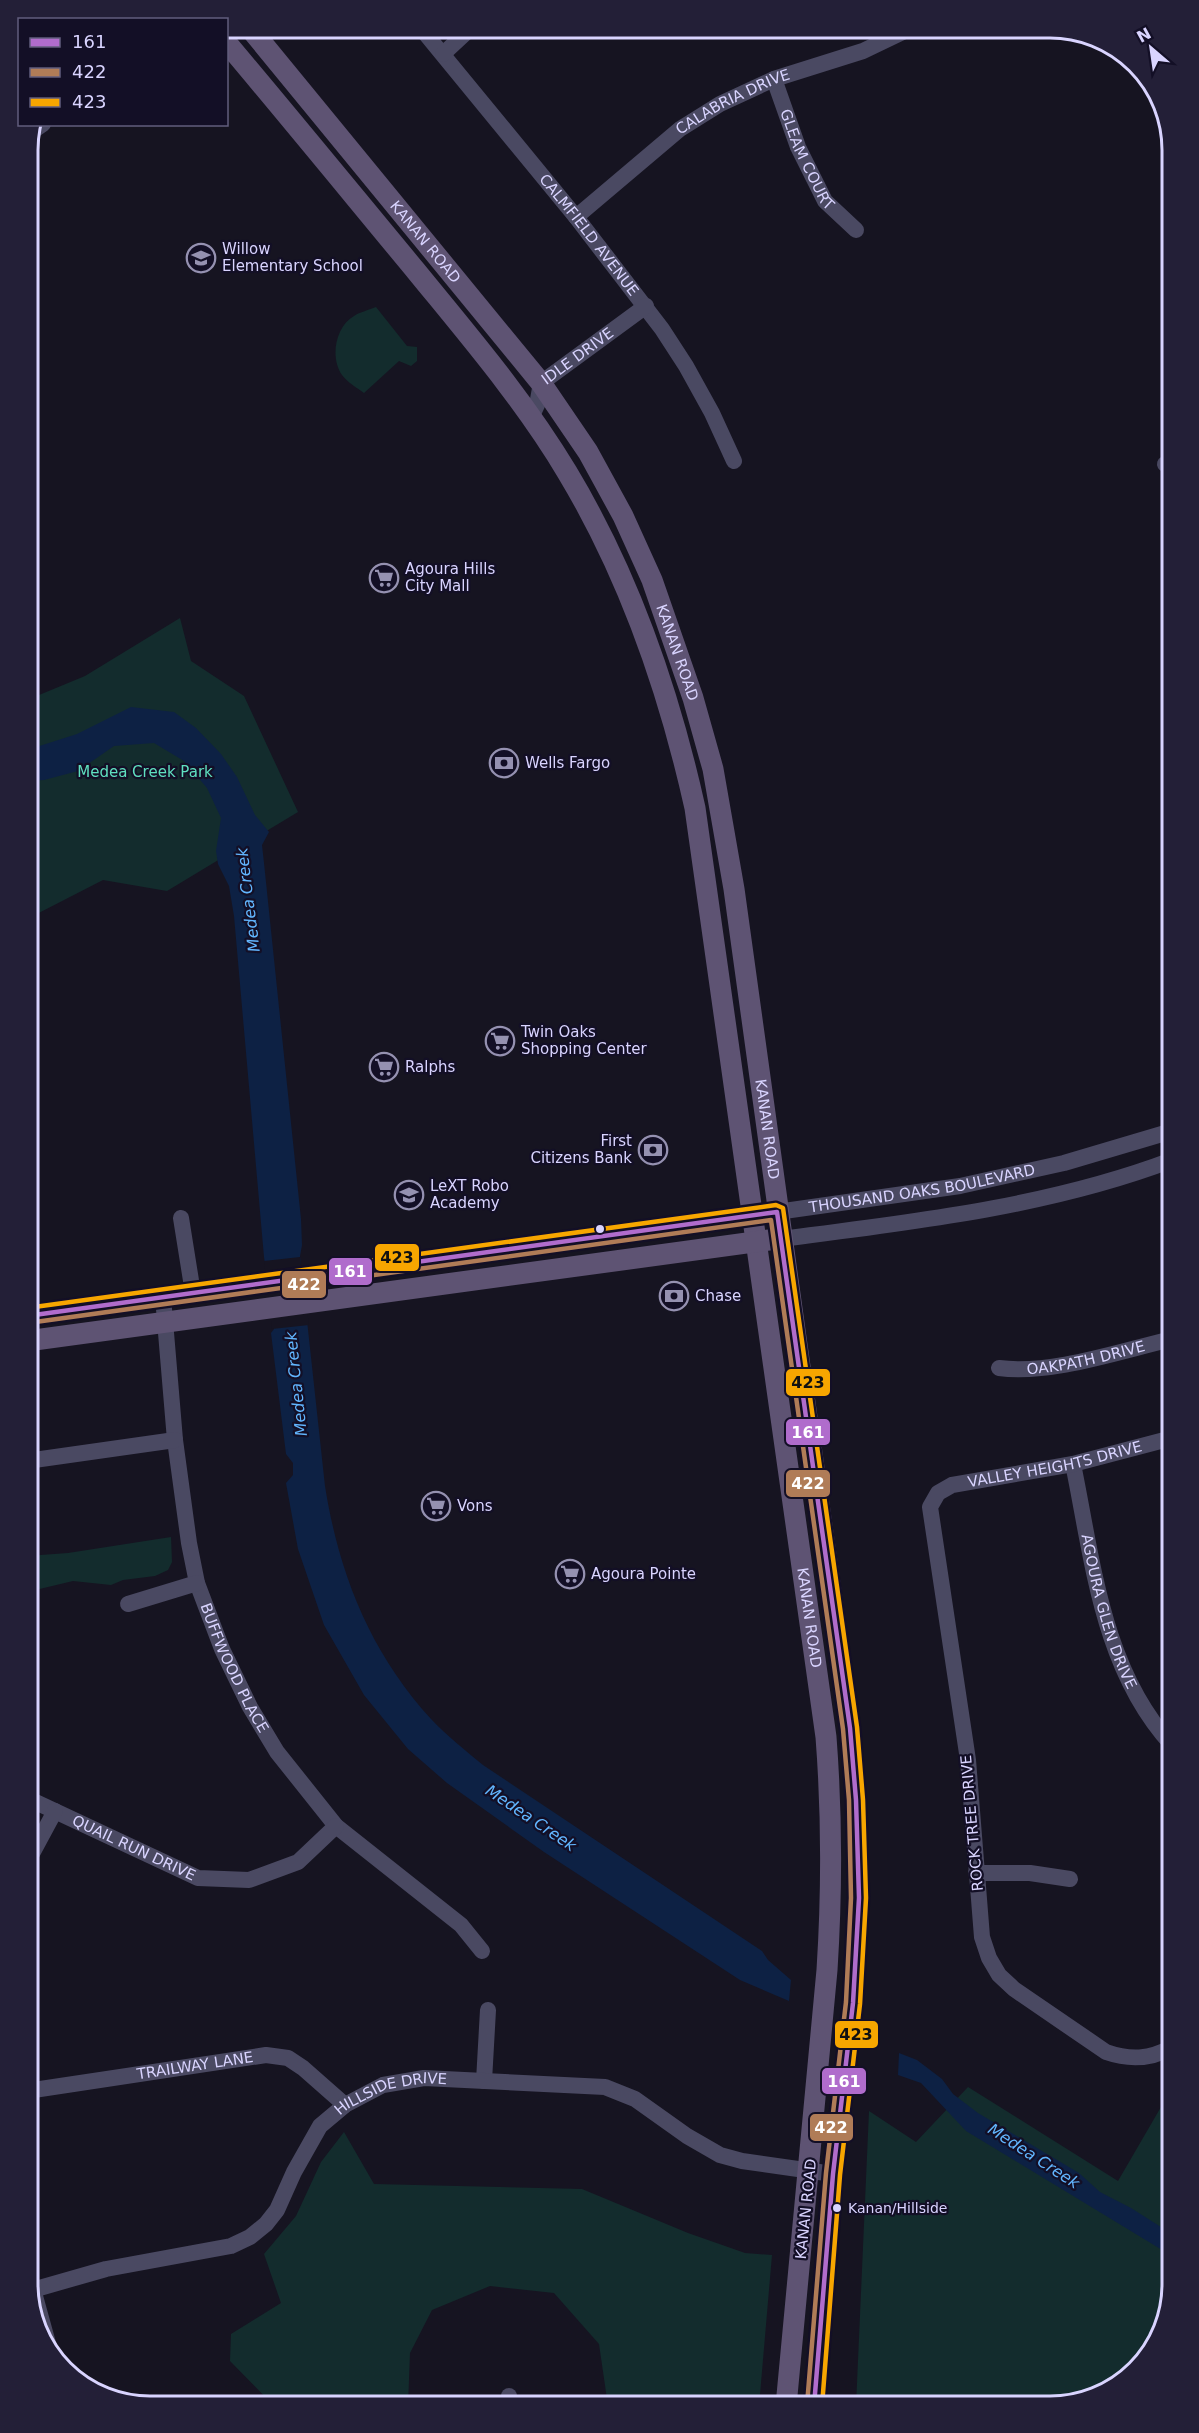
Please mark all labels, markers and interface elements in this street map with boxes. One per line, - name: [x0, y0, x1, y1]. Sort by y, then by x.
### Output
- legend: [18, 18, 228, 126]
- north arrow: [1121, 18, 1181, 78]
- text: N: [1134, 24, 1154, 47]
- text: 161: [72, 31, 106, 52]
- text: 422: [72, 61, 106, 82]
- street label: CALABRIA DRIVE: [672, 66, 792, 138]
- text: 423: [72, 91, 106, 112]
- street label: GLEAM COURT: [776, 107, 838, 214]
- street label: CALMFIELD AVENUE: [535, 170, 642, 300]
- street label: KANAN ROAD: [386, 197, 464, 287]
- place label: Willow Elementary School: [222, 240, 363, 275]
- school or university icon: Willow Elementary School: [185, 242, 217, 274]
- street label: IDLE DRIVE: [538, 324, 617, 389]
- place label: Agoura Hills City Mall: [405, 560, 495, 595]
- supermarket icon: Agoura Hills City Mall: [368, 562, 400, 594]
- street label: KANAN ROAD: [652, 602, 702, 703]
- bank icon: Wells Fargo: [488, 747, 520, 779]
- place label: Wells Fargo: [525, 754, 610, 772]
- park label: Medea Creek Park: [77, 763, 213, 781]
- water label: Medea Creek: [232, 846, 264, 953]
- place label: Twin Oaks Shopping Center: [520, 1023, 648, 1058]
- supermarket icon: Twin Oaks Shopping Center: [484, 1025, 516, 1057]
- supermarket icon: Ralphs: [368, 1051, 400, 1083]
- place label: Ralphs: [405, 1058, 455, 1076]
- street label: KANAN ROAD: [751, 1078, 783, 1180]
- place label: First Citizens Bank: [530, 1132, 632, 1167]
- bank icon: First Citizens Bank: [637, 1134, 669, 1166]
- street label: THOUSAND OAKS BOULEVARD: [807, 1161, 1037, 1216]
- place label: LeXT Robo Academy: [430, 1177, 509, 1212]
- school or university icon: LeXT Robo Academy: [393, 1179, 425, 1211]
- unlabelled marker: [594, 1223, 606, 1235]
- line badge: 423: [374, 1243, 420, 1272]
- text: 423: [380, 1248, 414, 1267]
- line badge: 161: [328, 1257, 373, 1286]
- text: 161: [333, 1262, 367, 1281]
- line badge: 422: [281, 1270, 327, 1299]
- text: 422: [287, 1275, 321, 1294]
- bank icon: Chase: [658, 1280, 690, 1312]
- place label: Chase: [695, 1287, 741, 1305]
- water label: Medea Creek: [281, 1330, 311, 1437]
- street label: OAKPATH DRIVE: [1026, 1337, 1147, 1378]
- line badge: 423: [785, 1368, 831, 1397]
- text: 423: [791, 1373, 825, 1392]
- line badge: 161: [785, 1418, 831, 1446]
- text: 161: [791, 1423, 825, 1442]
- street label: VALLEY HEIGHTS DRIVE: [966, 1437, 1144, 1491]
- line badge: 422: [785, 1469, 831, 1498]
- text: 422: [791, 1474, 825, 1493]
- supermarket icon: Vons: [420, 1490, 452, 1522]
- place label: Vons: [457, 1497, 493, 1515]
- street label: AGOURA GLEN DRIVE: [1077, 1533, 1140, 1692]
- supermarket icon: Agoura Pointe: [554, 1558, 586, 1590]
- place label: Agoura Pointe: [591, 1565, 696, 1583]
- street label: KANAN ROAD: [793, 1566, 825, 1669]
- street label: BUFFWOOD PLACE: [196, 1601, 272, 1736]
- street label: ROCK TREE DRIVE: [957, 1754, 987, 1892]
- water label: Medea Creek: [482, 1781, 581, 1856]
- street label: QUAIL RUN DRIVE: [69, 1811, 199, 1885]
- line badge: 423: [834, 2020, 879, 2049]
- text: 423: [839, 2025, 873, 2044]
- street label: TRAILWAY LANE: [135, 2048, 255, 2083]
- line badge: 161: [821, 2067, 867, 2095]
- street label: HILLSIDE DRIVE: [331, 2069, 447, 2119]
- text: 161: [827, 2072, 861, 2091]
- line badge: 422: [809, 2113, 854, 2142]
- text: 422: [814, 2118, 848, 2137]
- water label: Medea Creek: [985, 2119, 1084, 2193]
- street label: KANAN ROAD: [792, 2158, 820, 2260]
- place label: Kanan/Hillside: [848, 2200, 947, 2216]
- marker: Kanan/Hillside: [831, 2202, 843, 2214]

